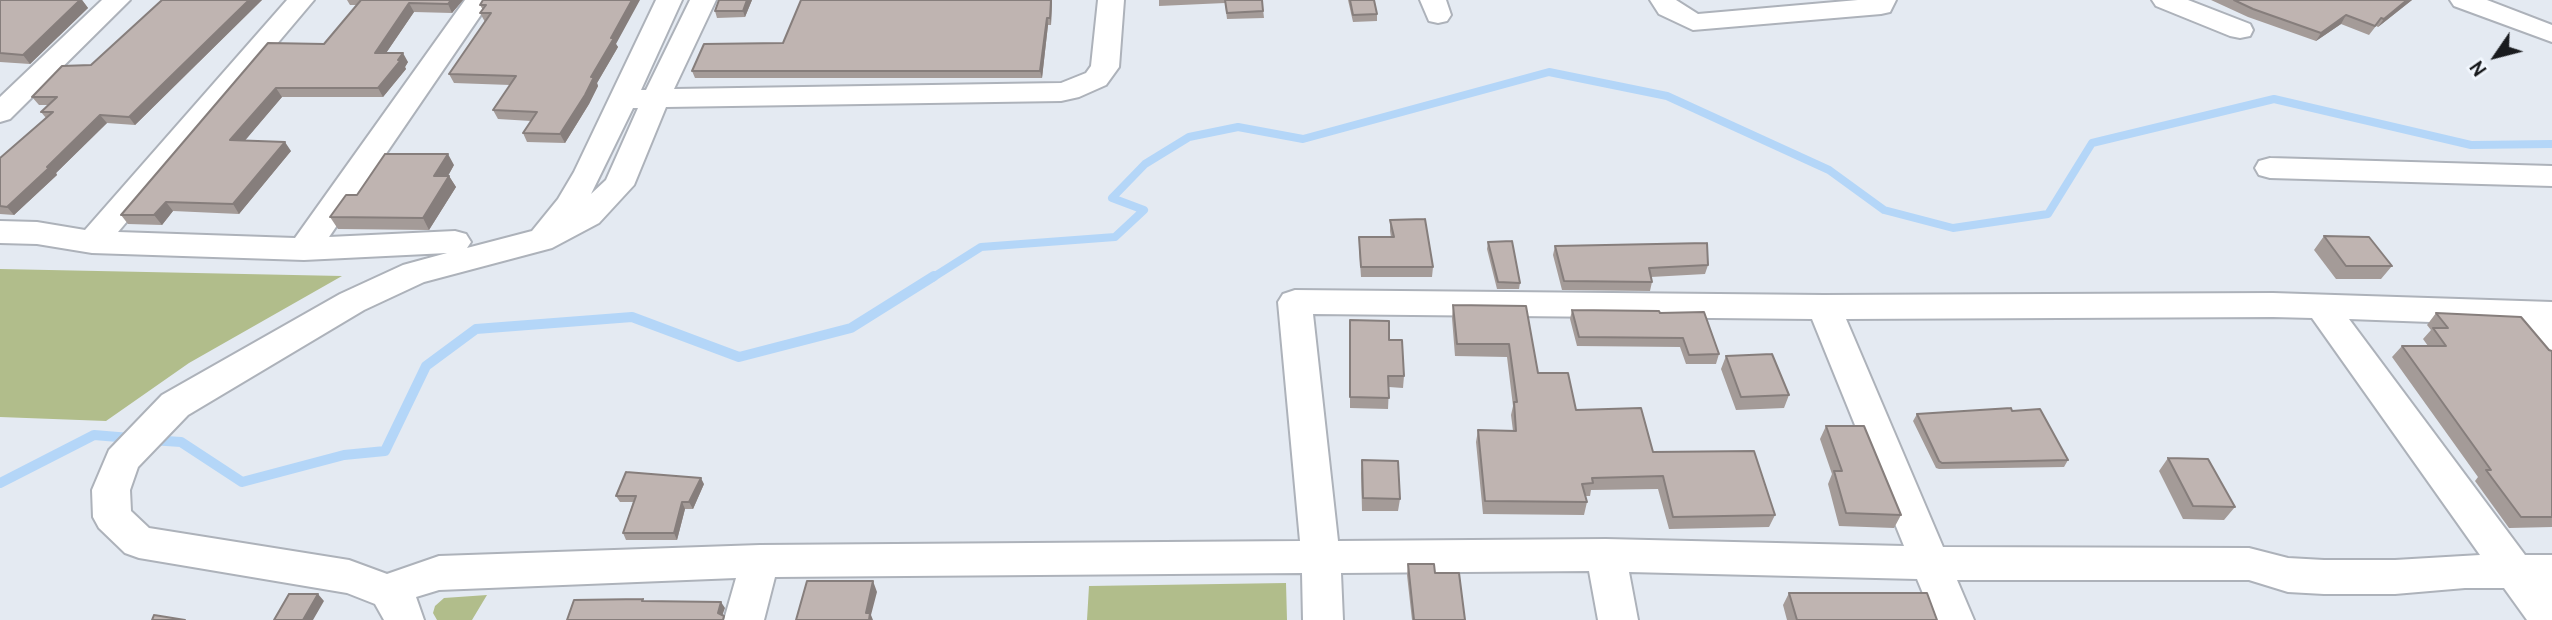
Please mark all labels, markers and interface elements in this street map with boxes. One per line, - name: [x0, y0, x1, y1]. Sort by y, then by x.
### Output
- north arrow: [2461, 21, 2531, 91]
- text: N: [2465, 56, 2492, 80]

